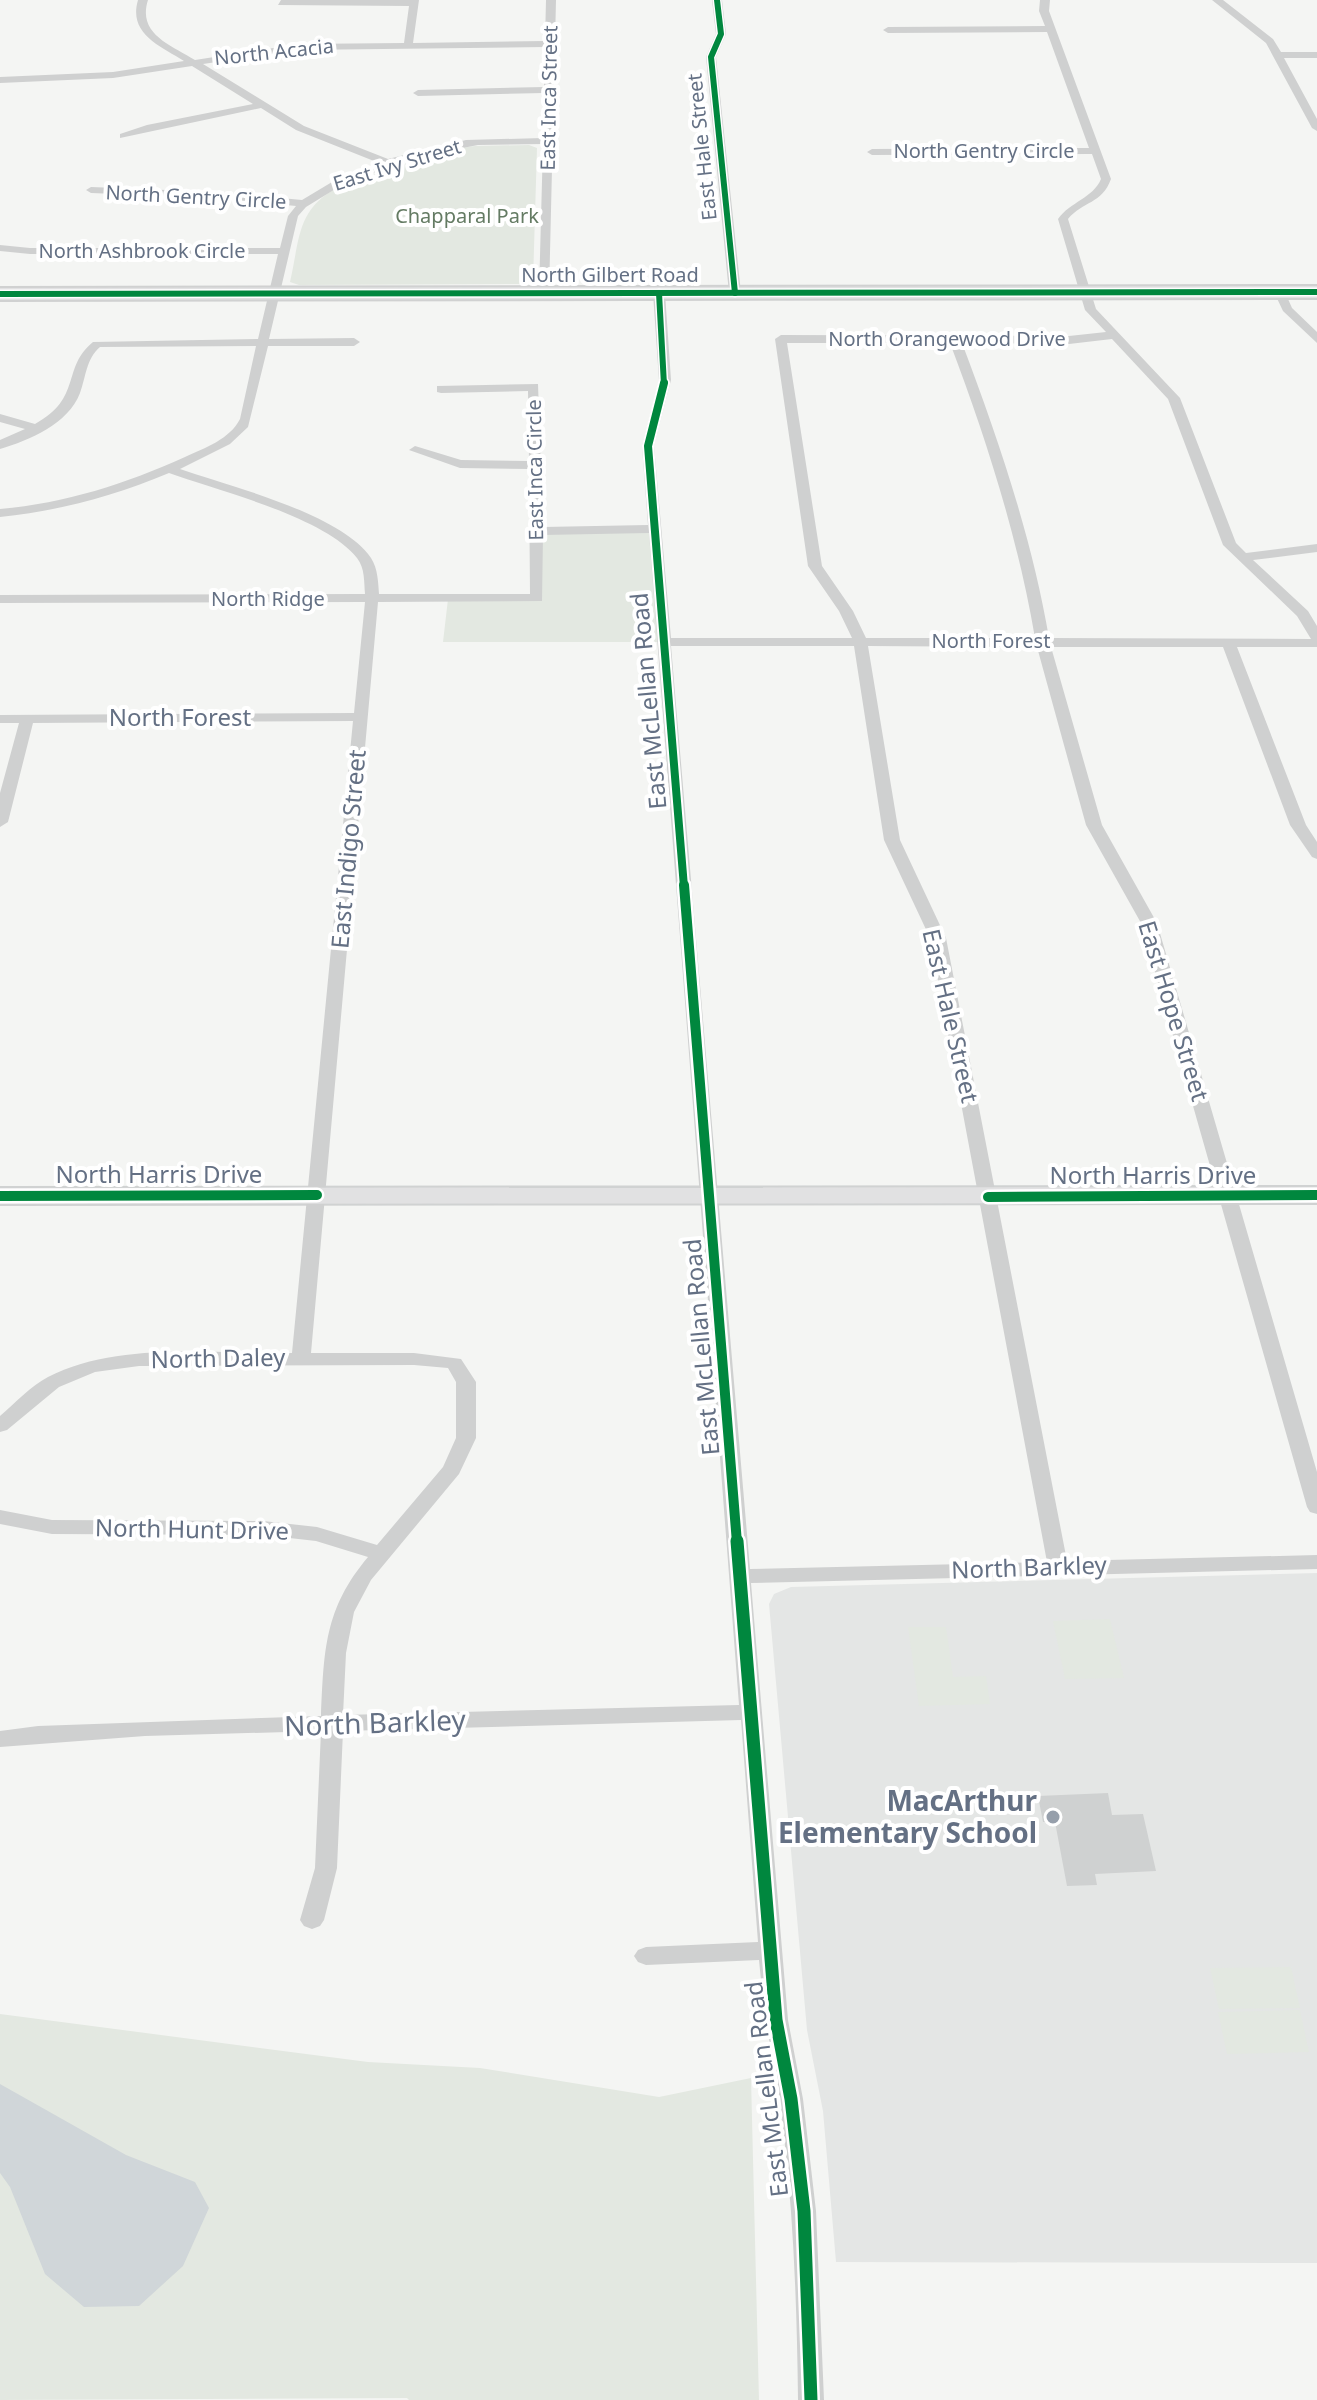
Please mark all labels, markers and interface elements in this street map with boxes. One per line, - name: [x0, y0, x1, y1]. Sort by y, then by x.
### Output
- street label: East Inca Street: [534, 25, 563, 171]
- street label: North Acacia: [213, 32, 335, 71]
- street label: East Hale Street: [680, 72, 723, 222]
- street label: East Ivy Street: [330, 132, 464, 197]
- street label: North Gentry Circle: [893, 137, 1075, 164]
- street label: North Gentry Circle: [105, 178, 287, 215]
- park label: Chapparal Park: [395, 202, 539, 229]
- street label: North Ashbrook Circle: [39, 237, 246, 264]
- street label: North Gilbert Road: [521, 261, 699, 288]
- street label: North Orangewood Drive: [828, 325, 1066, 352]
- street label: East Inca Circle: [520, 399, 549, 541]
- street label: North Ridge: [211, 585, 325, 612]
- street label: East McLellan Road: [622, 592, 673, 811]
- street label: North Forest: [932, 627, 1050, 654]
- street label: North Forest: [109, 700, 252, 733]
- street label: East Indigo Street: [322, 748, 373, 950]
- street label: East Hope Street: [1131, 916, 1218, 1105]
- street label: East Hale Street: [915, 926, 988, 1106]
- street label: North Harris Drive: [56, 1157, 262, 1190]
- street label: North Harris Drive: [1050, 1158, 1256, 1191]
- street label: East McLellan Road: [675, 1238, 726, 1457]
- street label: North Daley: [150, 1340, 286, 1375]
- street label: North Hunt Drive: [95, 1510, 289, 1547]
- street label: North Barkley: [951, 1547, 1108, 1586]
- street label: North Barkley: [284, 1700, 467, 1744]
- place label: MacArthur Elementary School: [778, 1781, 1037, 1851]
- marker: MacArthur Elementary School: [1044, 1808, 1062, 1826]
- street label: East McLellan Road: [736, 1979, 795, 2199]

